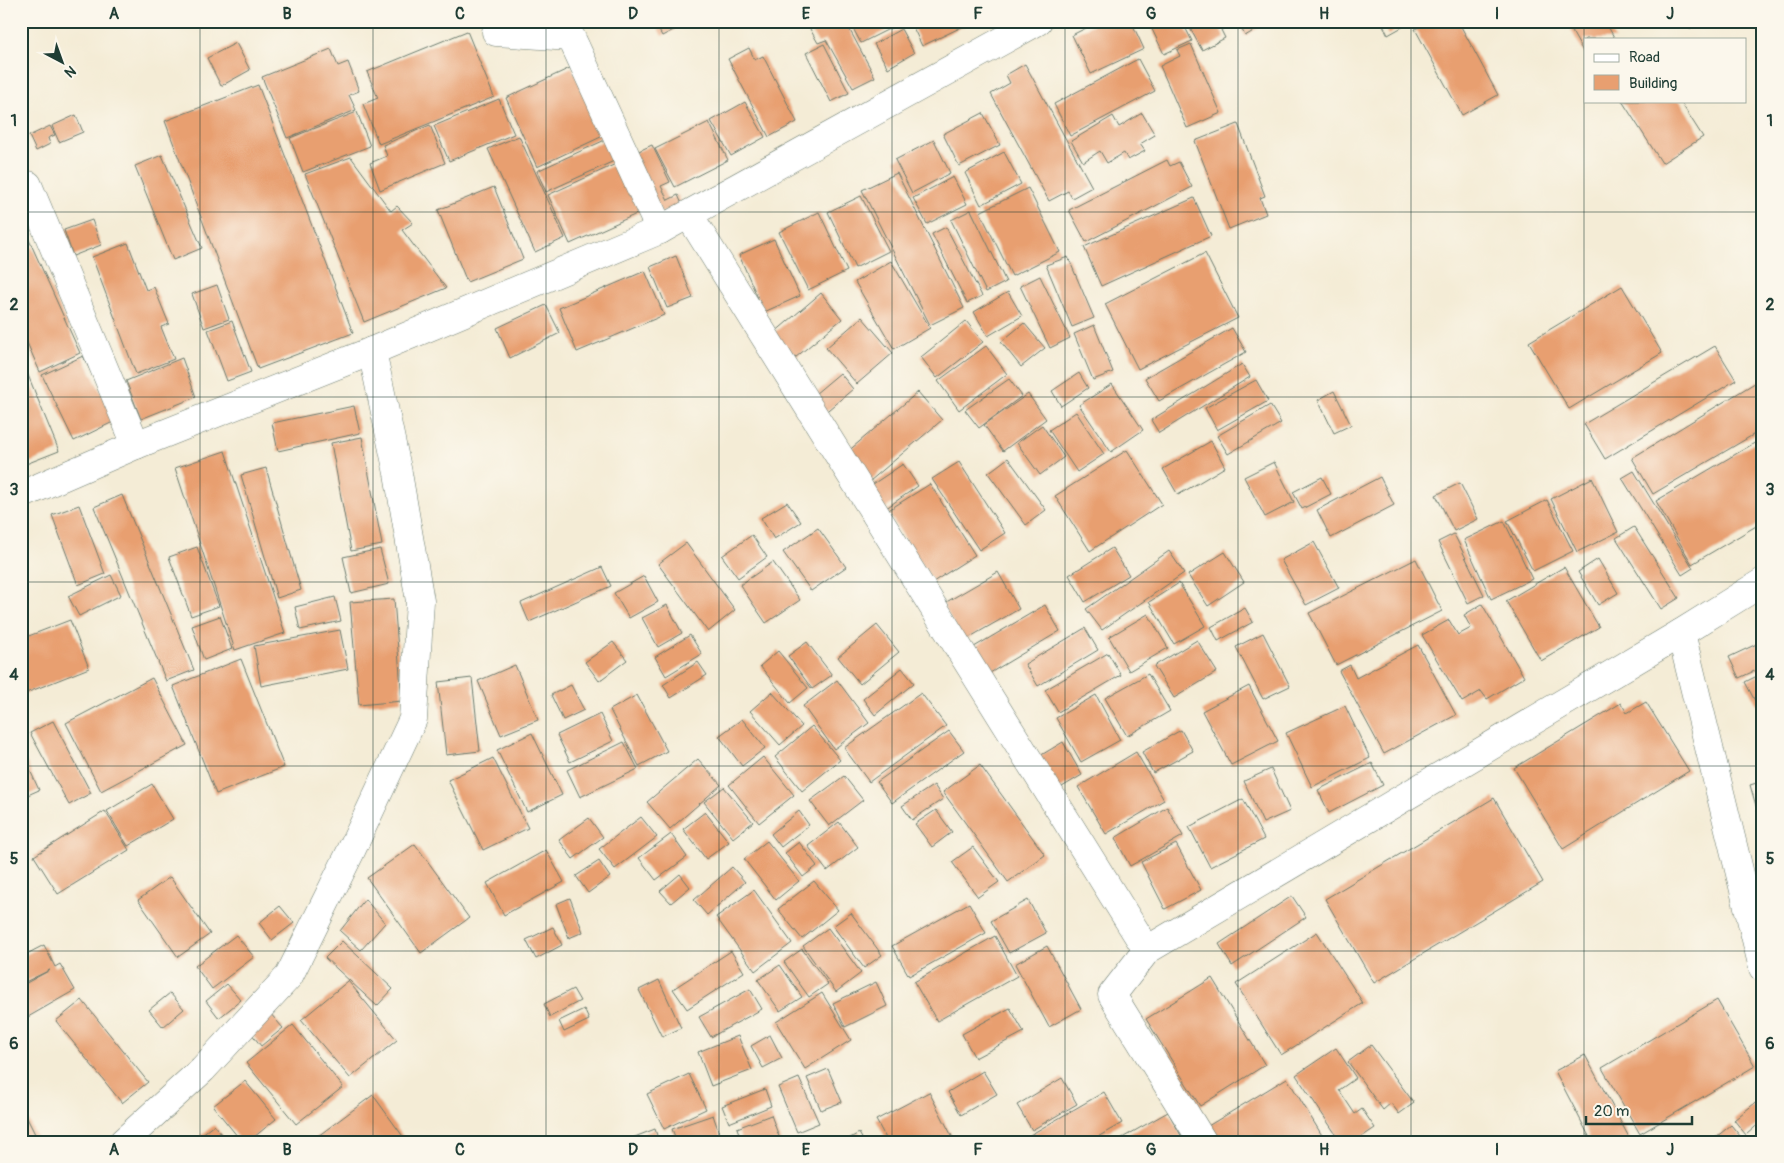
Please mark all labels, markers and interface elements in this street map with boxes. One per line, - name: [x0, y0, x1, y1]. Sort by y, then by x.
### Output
- text: A: [109, 4, 120, 24]
- text: B: [282, 4, 292, 24]
- text: C: [455, 4, 465, 24]
- text: D: [628, 4, 638, 24]
- text: E: [802, 4, 811, 24]
- text: F: [973, 4, 983, 24]
- text: G: [1146, 4, 1157, 24]
- text: H: [1319, 4, 1329, 24]
- text: I: [1495, 4, 1499, 24]
- text: J: [1666, 4, 1674, 24]
- north arrow: [38, 38, 88, 88]
- legend: [1584, 38, 1746, 102]
- text: Road: [1629, 48, 1660, 67]
- text: N: [61, 62, 79, 81]
- text: Building: [1629, 74, 1677, 93]
- text: 1: [11, 111, 17, 131]
- text: 1: [1767, 111, 1773, 131]
- text: 2: [10, 295, 19, 315]
- text: 2: [1766, 295, 1775, 315]
- text: 3: [10, 480, 19, 500]
- text: 3: [1766, 480, 1775, 500]
- text: 4: [9, 665, 19, 685]
- text: 4: [1765, 665, 1775, 685]
- text: 5: [10, 849, 19, 869]
- text: 5: [1766, 849, 1775, 869]
- text: 6: [9, 1034, 19, 1054]
- text: 6: [1765, 1034, 1775, 1054]
- scale bar: [1586, 1093, 1693, 1125]
- text: 20 m: [1594, 1102, 1629, 1121]
- text: A: [109, 1140, 120, 1160]
- text: B: [282, 1140, 292, 1160]
- text: C: [455, 1140, 465, 1160]
- text: D: [628, 1140, 638, 1160]
- text: E: [802, 1140, 811, 1160]
- text: F: [973, 1140, 983, 1160]
- text: G: [1146, 1140, 1157, 1160]
- text: H: [1319, 1140, 1329, 1160]
- text: I: [1495, 1140, 1499, 1160]
- text: J: [1666, 1140, 1674, 1160]

